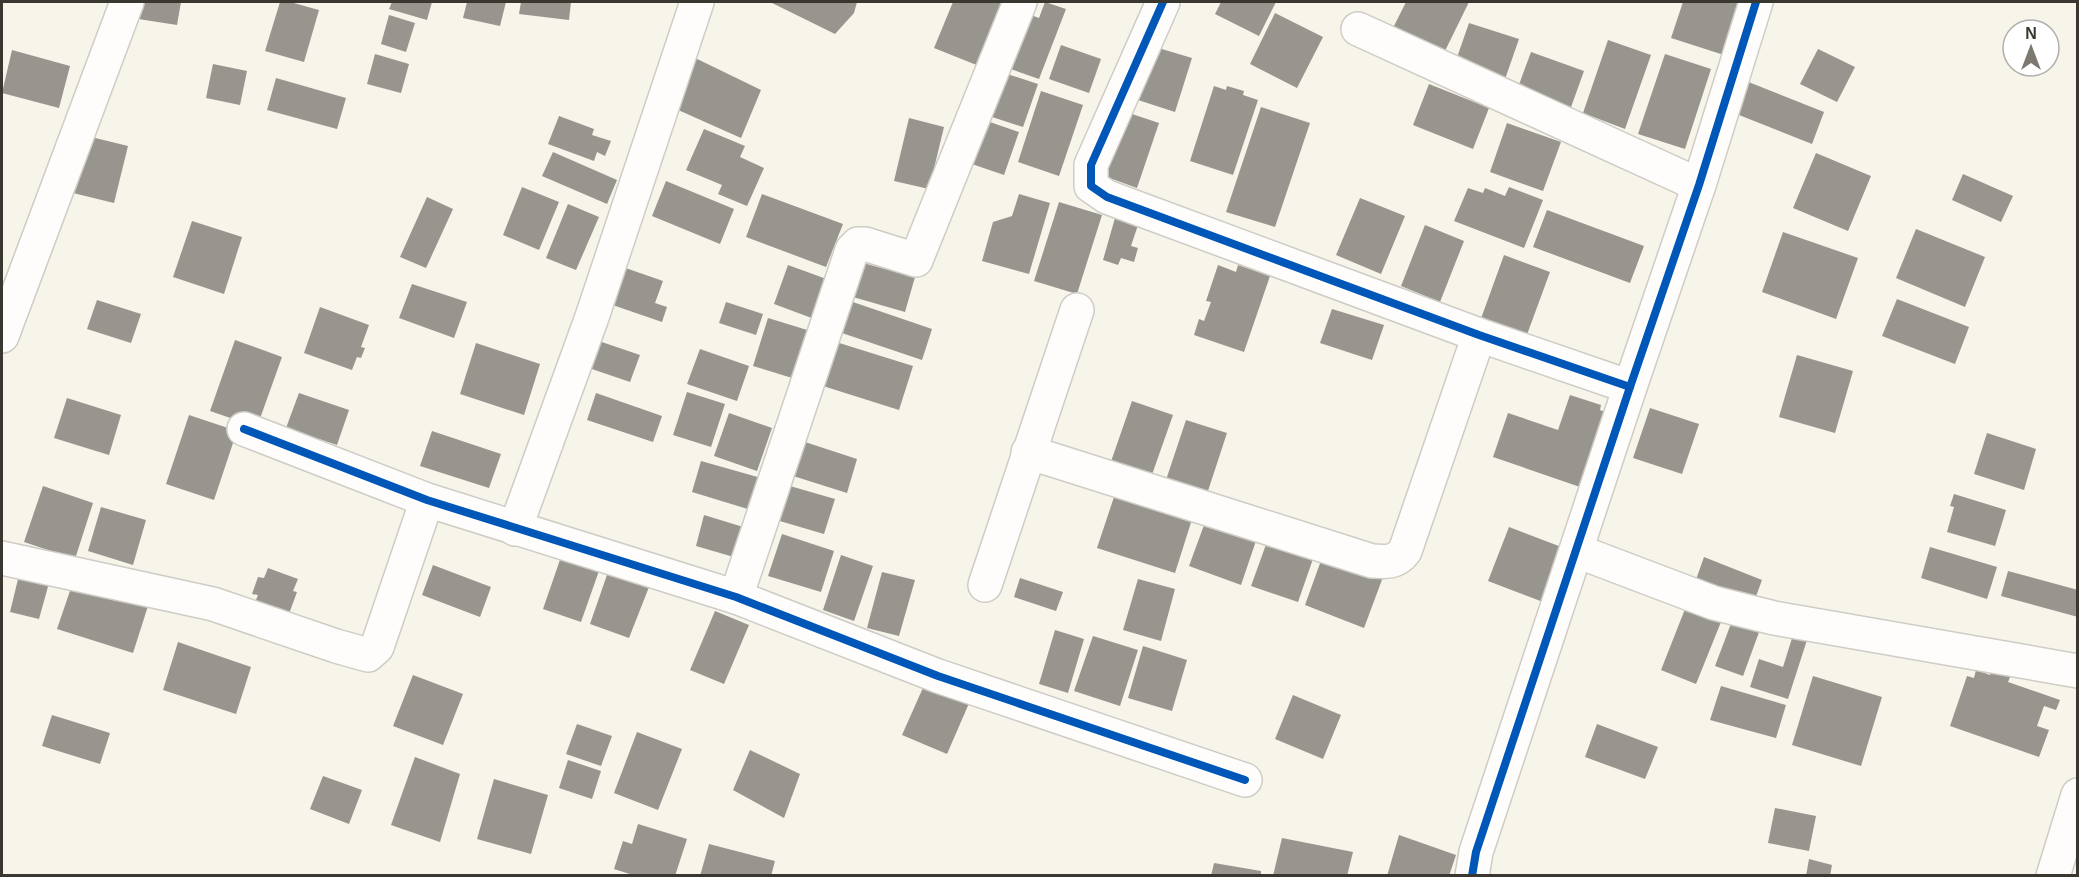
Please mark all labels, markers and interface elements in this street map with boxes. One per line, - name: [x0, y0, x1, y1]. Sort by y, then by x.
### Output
- north arrow: [2001, 18, 2061, 78]
- text: N: [2025, 25, 2037, 42]

